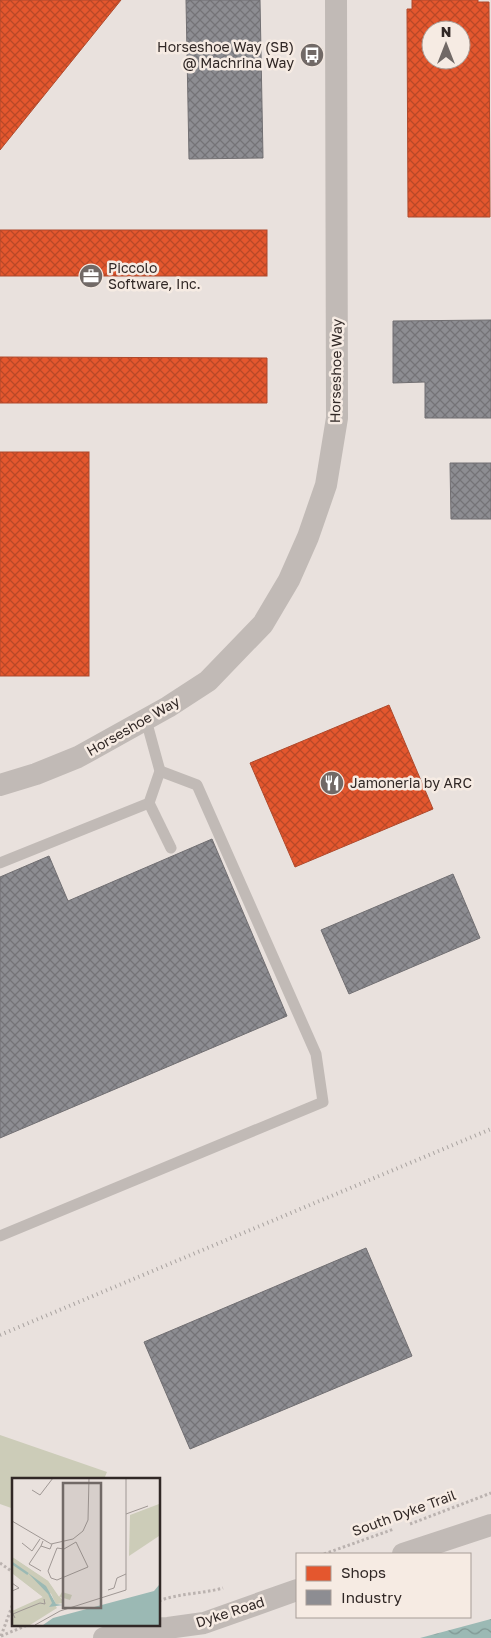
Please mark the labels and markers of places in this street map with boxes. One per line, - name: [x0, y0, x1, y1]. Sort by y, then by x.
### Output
- place label: Horseshoe Way (SB) @ Machrina Way: [157, 38, 294, 71]
- bus stop icon: Horseshoe Way (SB) @ Machrina Way: [299, 42, 325, 68]
- place label: Piccolo Software, Inc.: [108, 259, 201, 292]
- office icon: Piccolo Software, Inc.: [78, 263, 104, 289]
- restaurant icon: Jamoneria by ARC: [319, 770, 345, 796]
- place label: Jamoneria by ARC: [350, 774, 472, 791]

